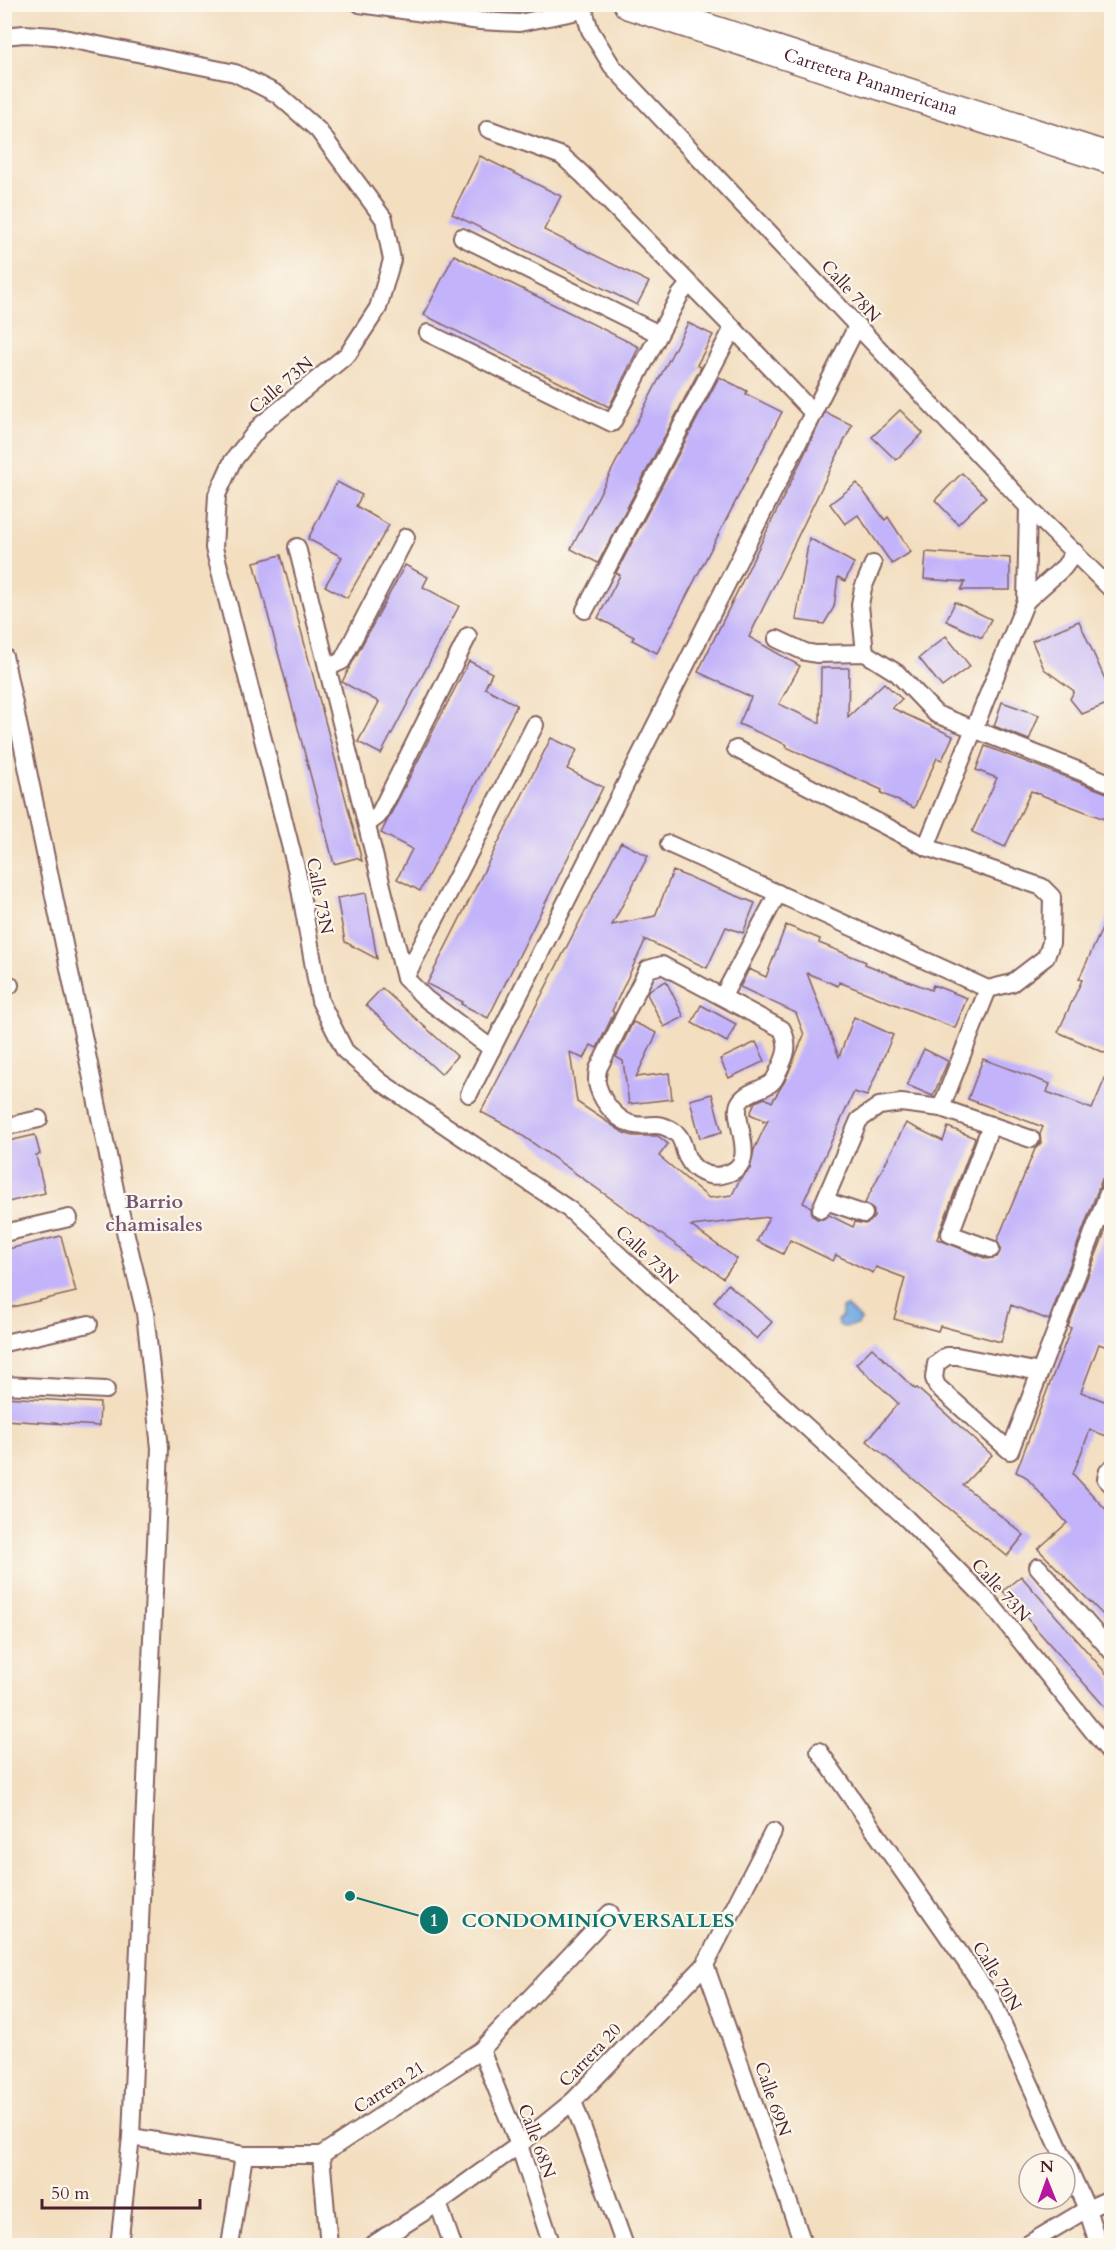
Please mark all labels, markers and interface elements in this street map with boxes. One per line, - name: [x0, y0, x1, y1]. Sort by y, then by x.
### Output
- street label: Carretera Panamericana: [780, 42, 961, 122]
- street label: Calle 78N: [815, 254, 887, 329]
- street label: Calle 73N: [244, 350, 320, 420]
- street label: Calle 73N: [300, 856, 339, 937]
- district label: Barrio chamisales: [105, 1188, 203, 1238]
- street label: Calle 73N: [610, 1220, 684, 1291]
- street label: Calle 73N: [965, 1553, 1036, 1628]
- callout: CONDOMINIOVERSALLES: [419, 1901, 746, 1939]
- text: CONDOMINIOVERSALLES: [461, 1907, 735, 1934]
- text: 1: [429, 1908, 439, 1933]
- street label: Calle 70N: [966, 1937, 1028, 2016]
- street label: Carrera 20: [553, 2018, 627, 2093]
- street label: Carrera 21: [349, 2055, 430, 2120]
- street label: Calle 69N: [748, 2058, 797, 2140]
- street label: Calle 68N: [512, 2100, 562, 2182]
- north arrow: [1017, 2151, 1077, 2211]
- text: N: [1040, 2156, 1054, 2178]
- scale bar: [42, 2172, 200, 2210]
- text: 50 m: [51, 2181, 90, 2206]

